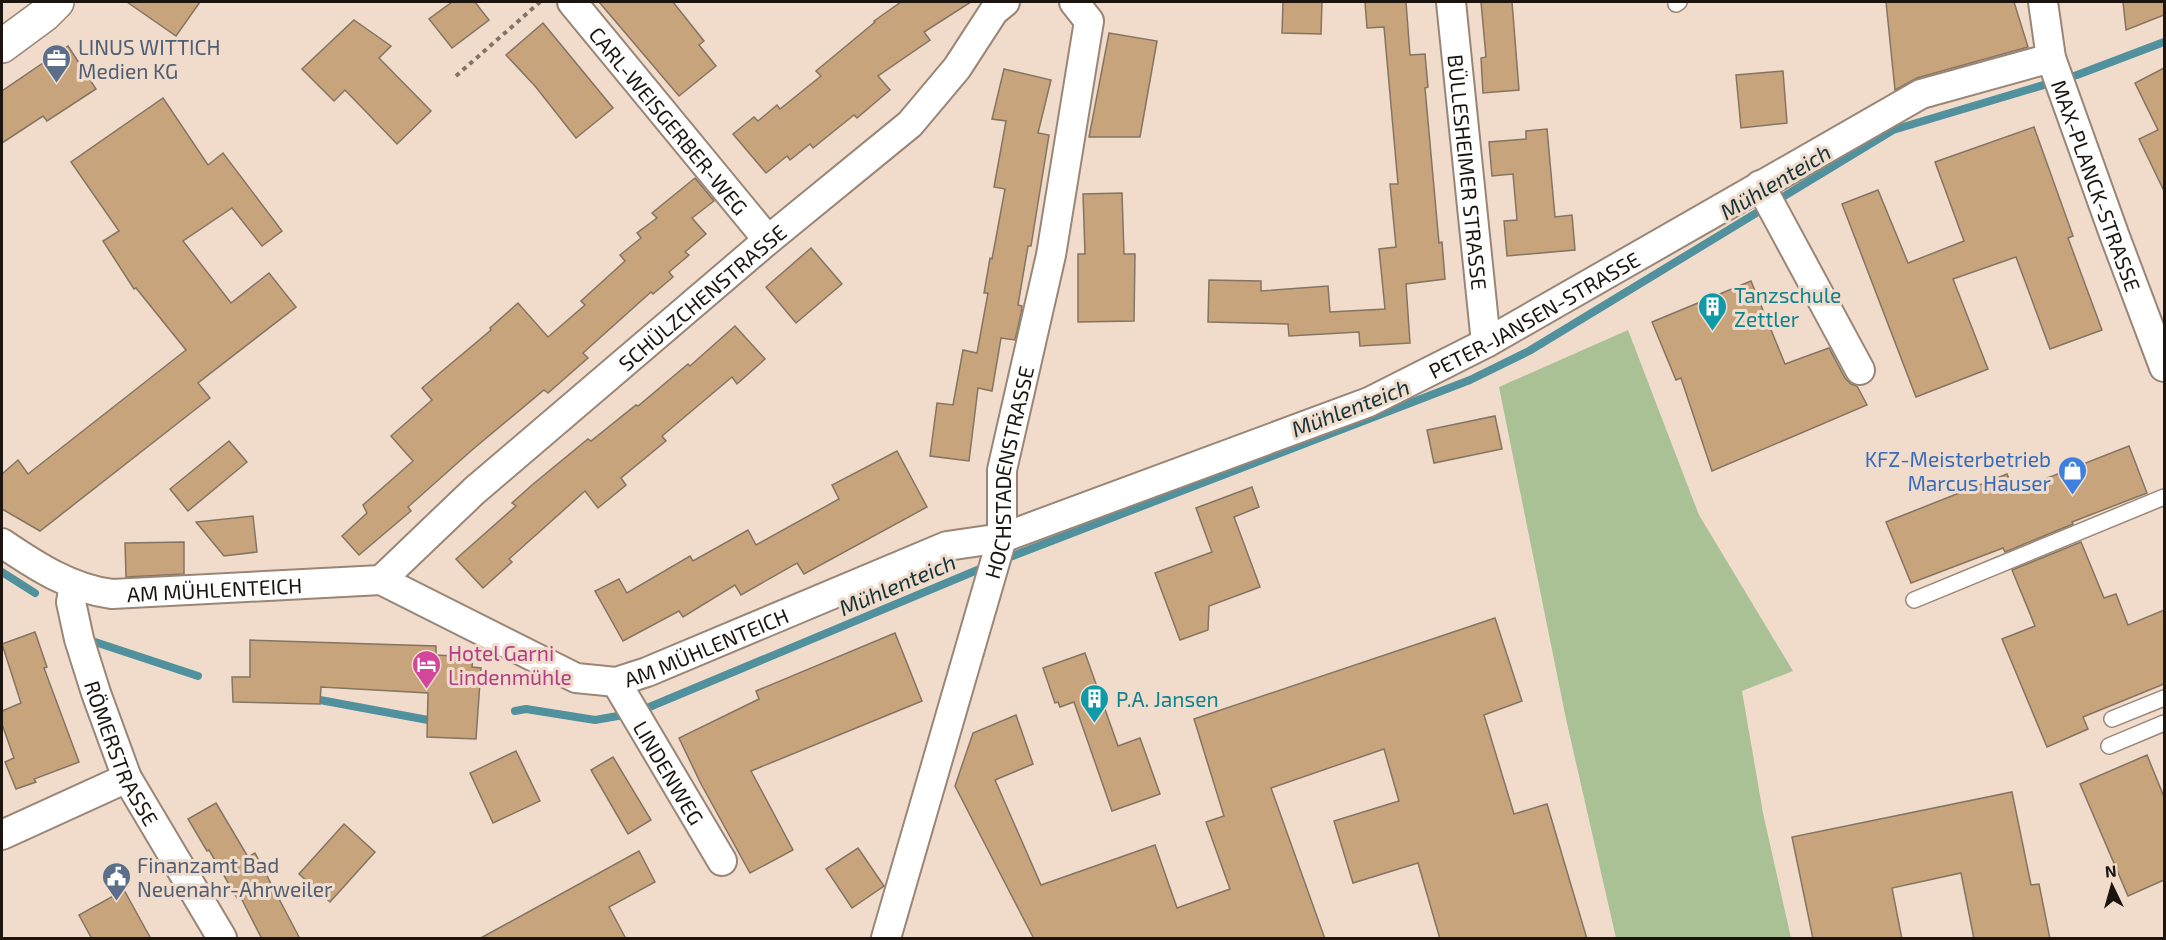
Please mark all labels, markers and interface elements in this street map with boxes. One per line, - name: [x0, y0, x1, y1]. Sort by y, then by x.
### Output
- street label: CARL-WEISGERBER-WEG: [585, 21, 754, 219]
- place label: LINUS WITTICH Medien KG: [78, 34, 221, 83]
- office icon: LINUS WITTICH Medien KG: [41, 42, 73, 84]
- street label: BÜLLESHEIMER STRASSE: [1444, 53, 1493, 291]
- street label: MAX-PLANCK-STRASSE: [2047, 76, 2147, 295]
- water label: Mühlenteich: [1715, 138, 1835, 224]
- street label: SCHÜLZCHENSTRASSE: [613, 218, 791, 375]
- street label: PETER-JANSEN-STRASSE: [1424, 245, 1644, 383]
- place label: Tanzschule Zettler: [1734, 282, 1841, 331]
- building icon: Tanzschule Zettler: [1697, 290, 1729, 332]
- street label: HOCHSTADENSTRASSE: [978, 363, 1038, 581]
- water label: Mühlenteich: [1287, 373, 1413, 441]
- place label: KFZ-Meisterbetrieb Marcus Hauser: [1865, 446, 2052, 495]
- shop icon: KFZ-Meisterbetrieb Marcus Hauser: [2056, 454, 2088, 496]
- water label: Mühlenteich: [835, 548, 959, 620]
- street label: AM MÜHLENTEICH: [126, 572, 303, 606]
- street label: AM MÜHLENTEICH: [621, 602, 792, 691]
- place label: Hotel Garni Lindenmühle: [448, 640, 572, 689]
- hotel icon: Hotel Garni Lindenmühle: [411, 648, 443, 690]
- street label: RÖMERSTRASSE: [80, 677, 165, 830]
- building icon: P.A. Jansen: [1079, 682, 1111, 724]
- place label: P.A. Jansen: [1116, 686, 1219, 711]
- street label: LINDENWEG: [629, 716, 710, 829]
- place label: Finanzamt Bad Neuenahr-Ahrweiler: [137, 852, 333, 901]
- north arrow: [2082, 856, 2142, 916]
- public building icon: Finanzamt Bad Neuenahr-Ahrweiler: [100, 860, 132, 902]
- text: N: [2104, 861, 2117, 881]

